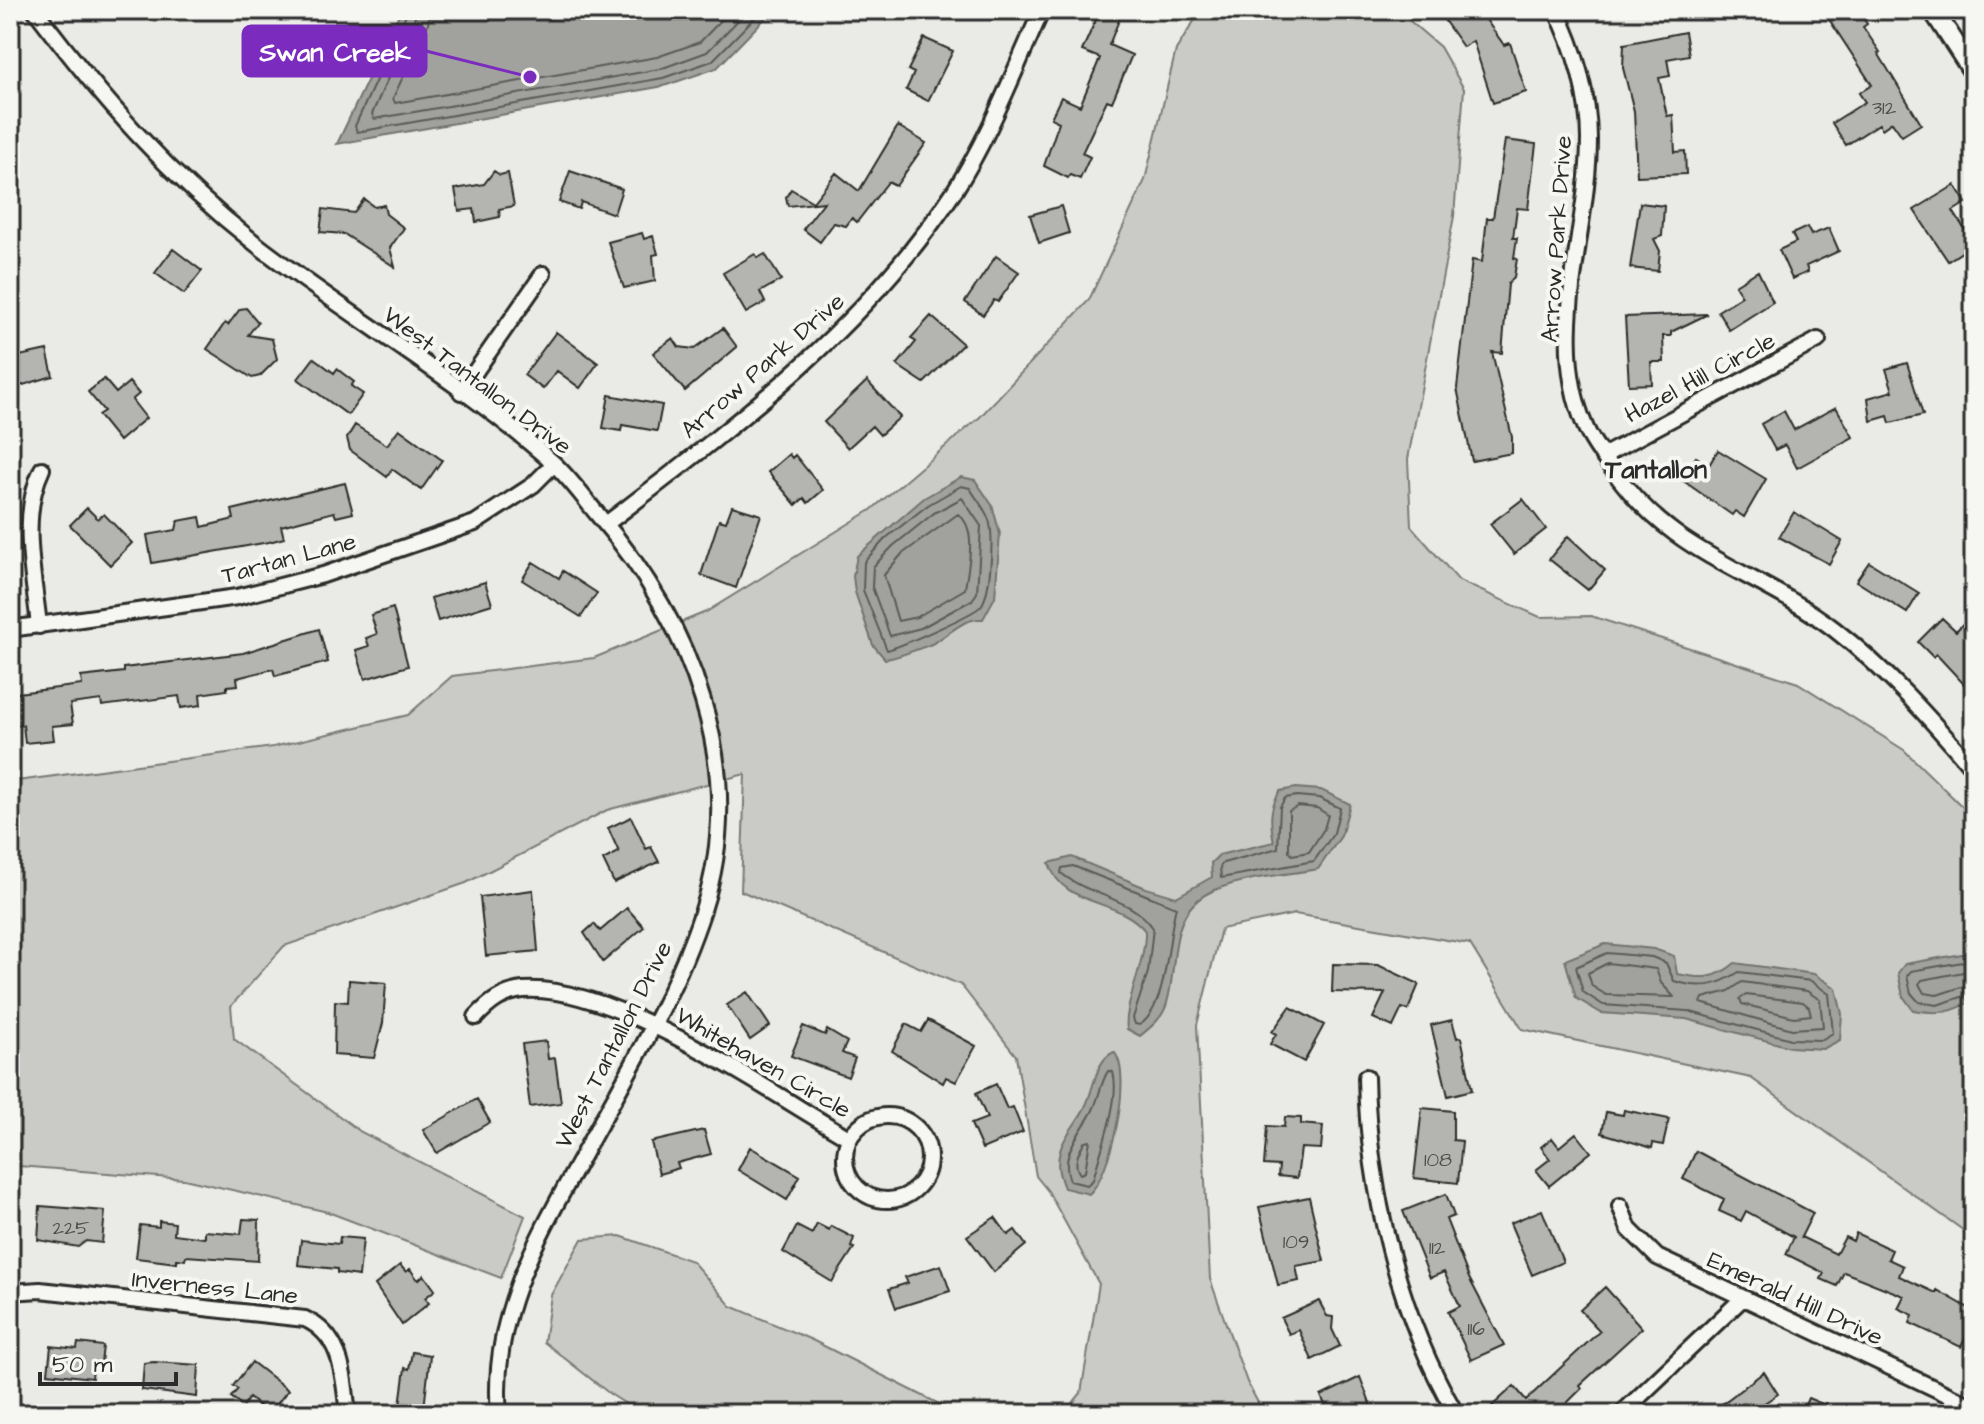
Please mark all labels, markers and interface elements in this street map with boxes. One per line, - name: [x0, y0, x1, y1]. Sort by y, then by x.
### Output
- callout: Swan Creek: [243, 26, 426, 76]
- text: Swan Creek: [258, 35, 412, 71]
- house number: 312: [1872, 94, 1897, 122]
- street label: Arrow Park Drive: [1533, 134, 1581, 344]
- street label: Arrow Park Drive: [674, 285, 852, 447]
- street label: West Tantallon Drive: [376, 299, 578, 463]
- street label: Hazel Hill Circle: [1619, 324, 1781, 432]
- district label: Tantallon: [1604, 452, 1707, 488]
- street label: Tartan Lane: [218, 525, 360, 593]
- street label: West Tantallon Drive: [547, 935, 681, 1155]
- street label: Whitehaven Circle: [669, 999, 857, 1127]
- house number: 108: [1424, 1146, 1452, 1174]
- house number: 225: [52, 1214, 90, 1242]
- house number: 109: [1283, 1228, 1309, 1256]
- house number: 112: [1429, 1234, 1446, 1262]
- street label: Emerald Hill Drive: [1702, 1243, 1888, 1355]
- street label: Inverness Lane: [130, 1262, 300, 1314]
- house number: 116: [1467, 1315, 1485, 1343]
- scale bar: [40, 1336, 176, 1386]
- text: 50 m: [52, 1348, 113, 1382]

